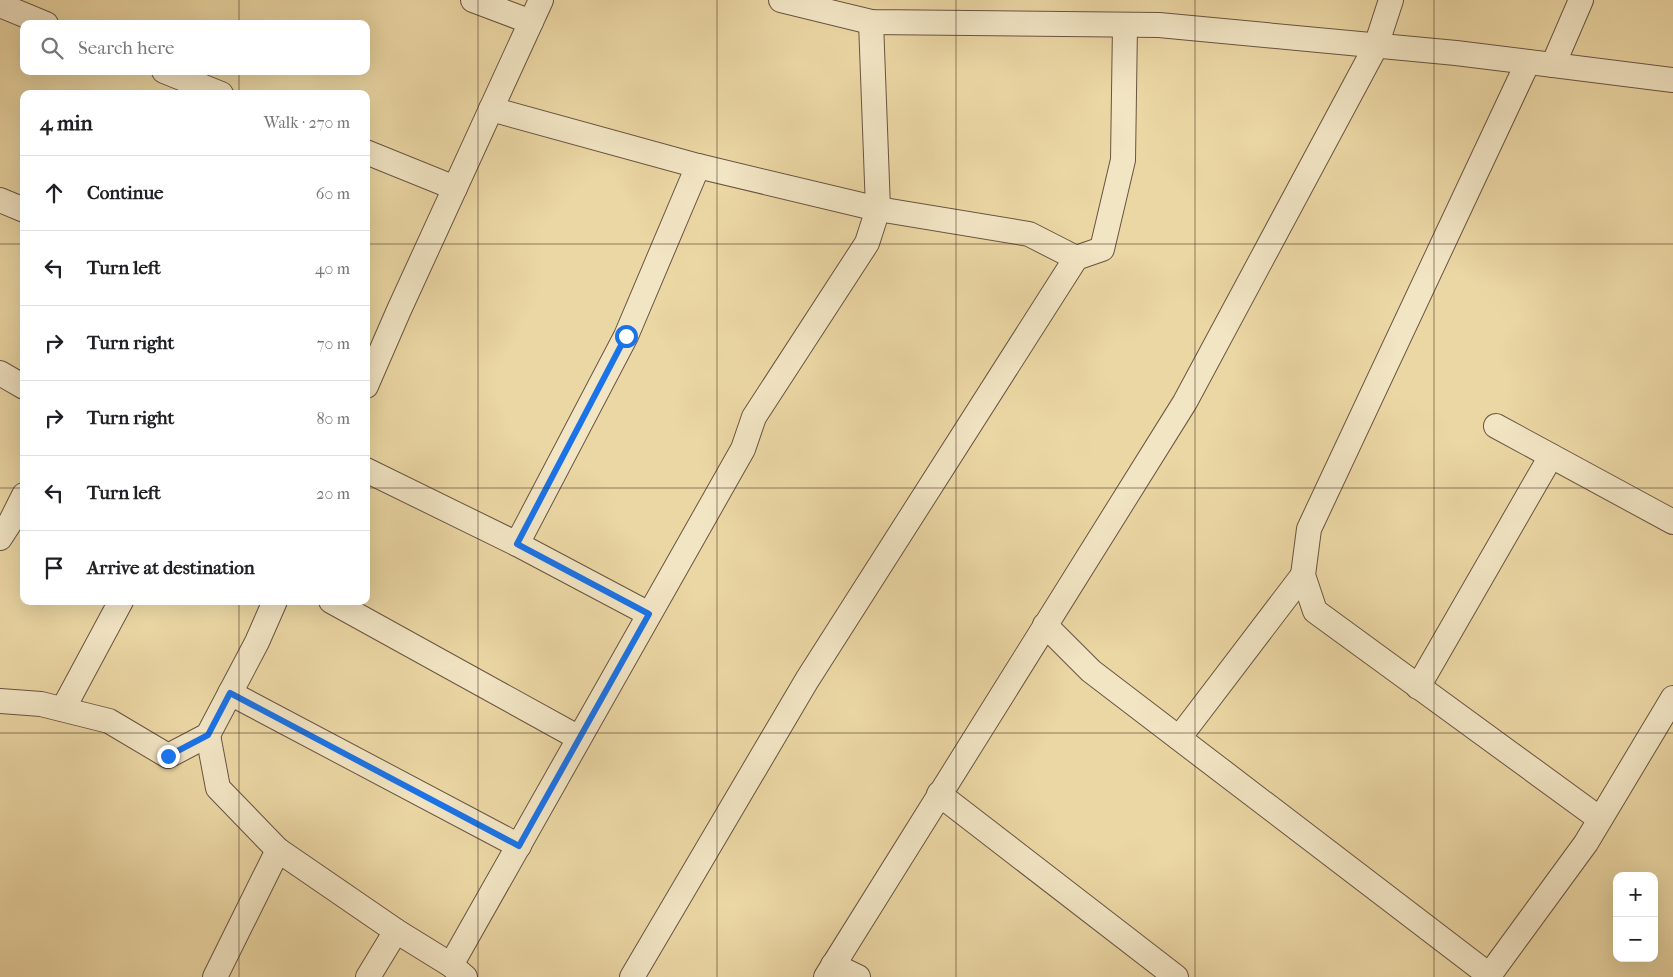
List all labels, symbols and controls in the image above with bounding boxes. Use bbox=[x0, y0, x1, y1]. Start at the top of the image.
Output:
search box bbox=[20, 20, 370, 75]
icon: search bbox=[38, 34, 66, 62]
text: Search here bbox=[78, 37, 174, 59]
text: 4 min bbox=[40, 111, 93, 135]
text: Walk · 270 m bbox=[264, 113, 350, 132]
icon: ahead bbox=[40, 179, 68, 207]
text: Continue bbox=[87, 182, 163, 204]
text: 60 m bbox=[316, 184, 350, 203]
icon: left bbox=[40, 254, 68, 282]
text: Turn left bbox=[87, 257, 161, 279]
text: 40 m bbox=[315, 259, 350, 278]
route start bbox=[615, 325, 638, 348]
icon: right bbox=[40, 329, 68, 357]
text: Turn right bbox=[87, 332, 174, 354]
text: 70 m bbox=[317, 334, 350, 353]
icon: right bbox=[40, 404, 68, 432]
text: Turn right bbox=[87, 407, 174, 429]
text: 80 m bbox=[316, 409, 350, 428]
icon: left bbox=[40, 479, 68, 507]
text: Turn left bbox=[87, 482, 161, 504]
text: 20 m bbox=[316, 484, 350, 503]
icon: arrive bbox=[40, 554, 68, 582]
text: Arrive at destination bbox=[87, 557, 255, 579]
route end bbox=[157, 745, 180, 768]
map controls bbox=[1613, 872, 1658, 962]
button: + bbox=[1613, 872, 1658, 917]
button: − bbox=[1613, 917, 1658, 962]

